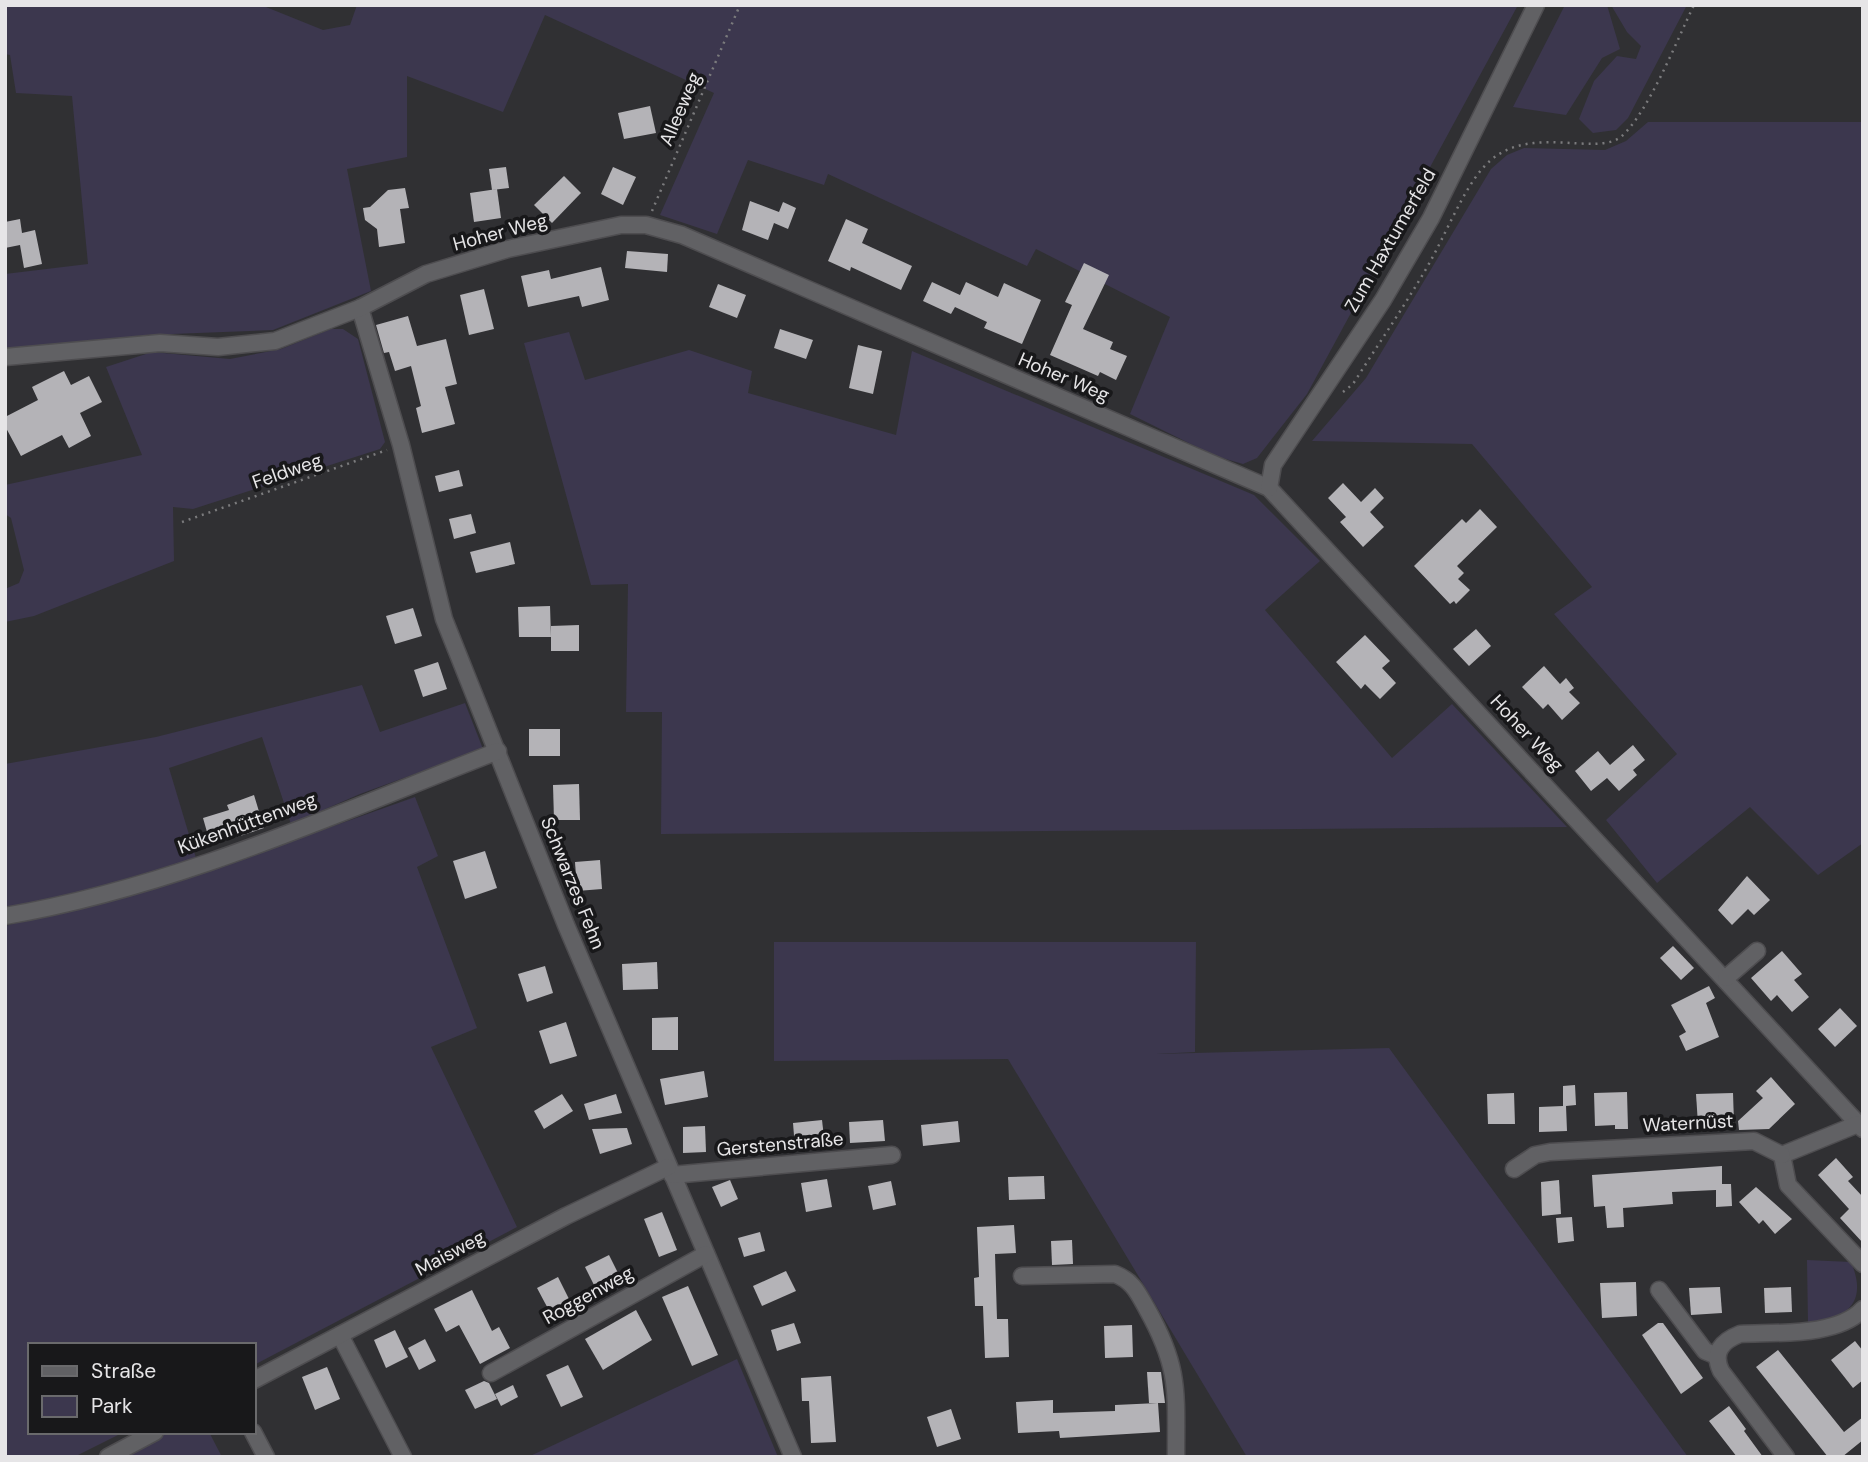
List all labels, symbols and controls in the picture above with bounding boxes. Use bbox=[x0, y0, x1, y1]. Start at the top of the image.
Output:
street label: Alleeweg bbox=[653, 68, 707, 150]
street label: Zum Haxtumerfeld bbox=[1339, 164, 1441, 316]
street label: Hoher Weg bbox=[450, 207, 550, 257]
street label: Hoher Weg bbox=[1015, 347, 1114, 408]
street label: Feldweg bbox=[249, 447, 326, 495]
street label: Hoher Weg bbox=[1485, 689, 1569, 777]
street label: Kükenhüttenweg bbox=[174, 786, 320, 860]
street label: Schwarzes Fehn bbox=[535, 813, 611, 953]
street label: Waternüst bbox=[1642, 1108, 1734, 1138]
street label: Gerstenstraße bbox=[716, 1126, 844, 1162]
street label: Maisweg bbox=[411, 1224, 490, 1282]
street label: Roggenweg bbox=[538, 1260, 638, 1330]
legend bbox=[28, 1343, 256, 1434]
text: Straße bbox=[91, 1357, 156, 1385]
text: Park bbox=[91, 1392, 133, 1420]

